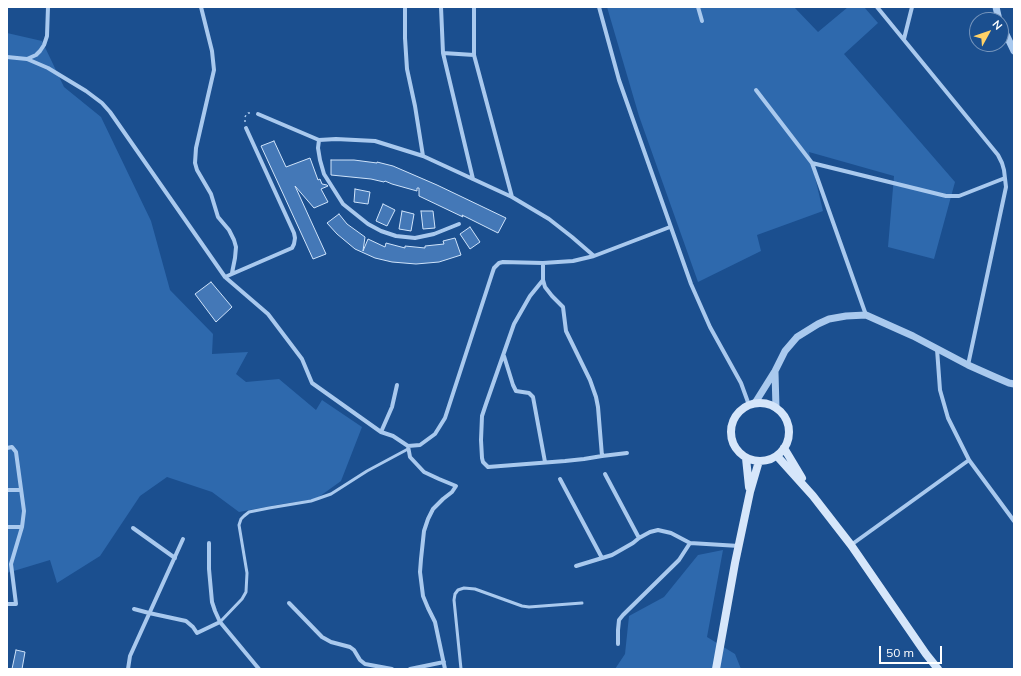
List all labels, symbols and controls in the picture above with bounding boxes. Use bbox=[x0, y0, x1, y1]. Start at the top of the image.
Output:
north arrow bbox=[969, 12, 1009, 52]
text: N bbox=[989, 17, 1005, 33]
scale bar bbox=[881, 638, 944, 664]
text: 50 m bbox=[886, 645, 914, 660]

